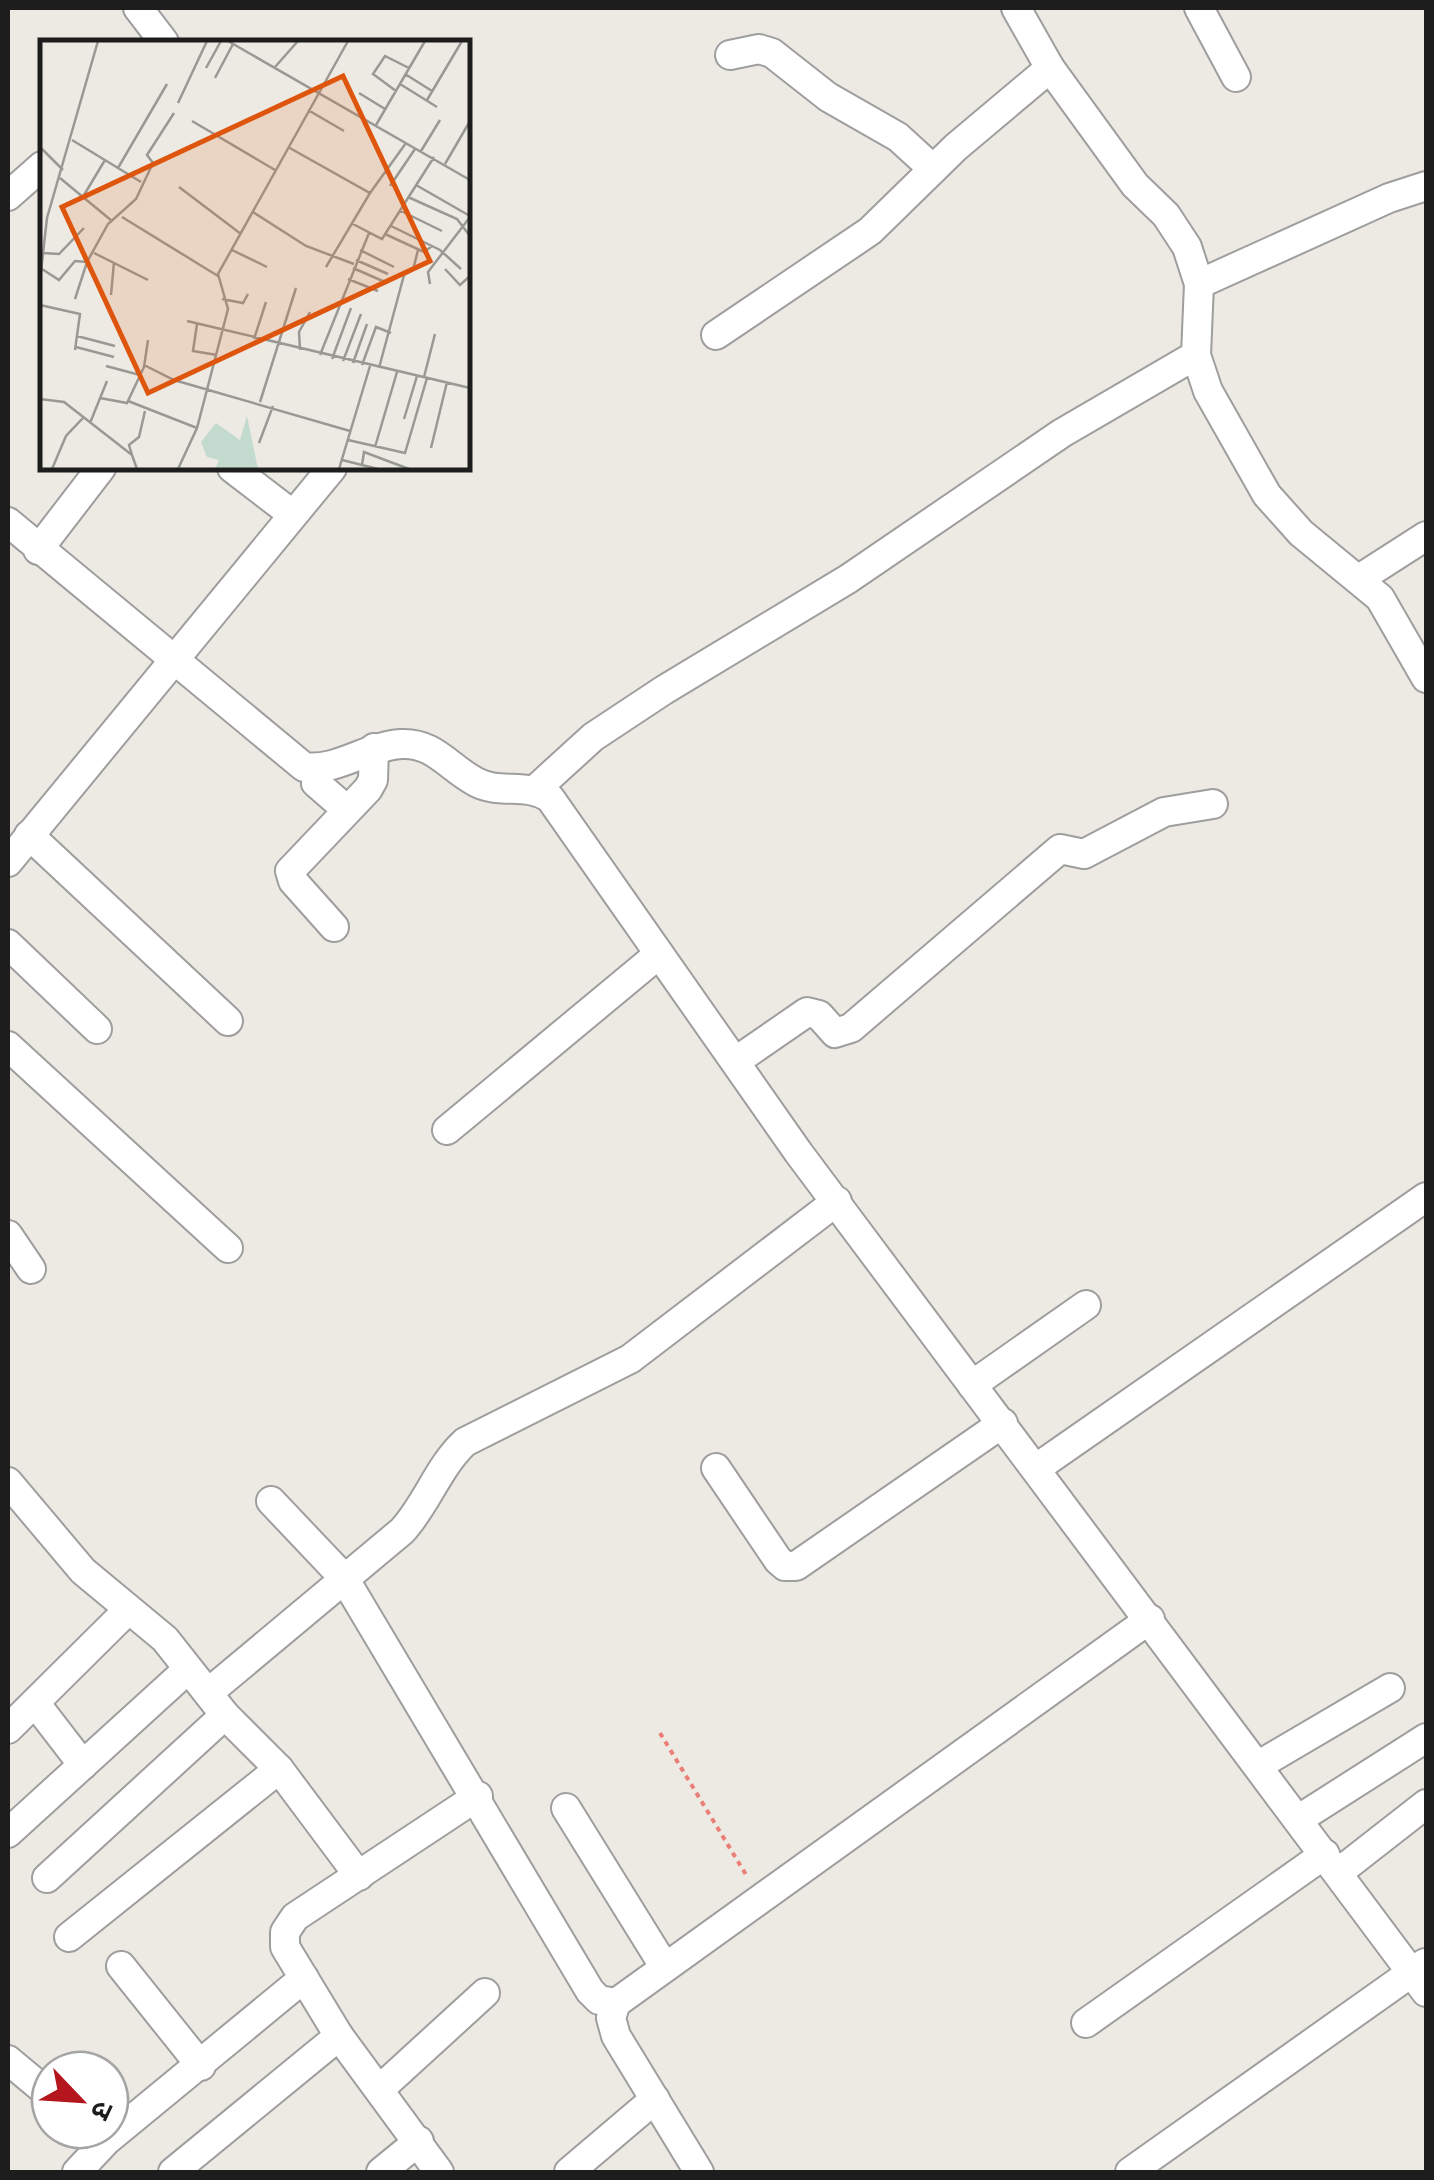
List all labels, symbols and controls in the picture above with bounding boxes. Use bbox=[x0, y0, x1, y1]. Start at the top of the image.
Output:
inset map bbox=[40, 40, 470, 470]
north arrow bbox=[30, 2050, 130, 2150]
text: उ bbox=[84, 2096, 122, 2126]

